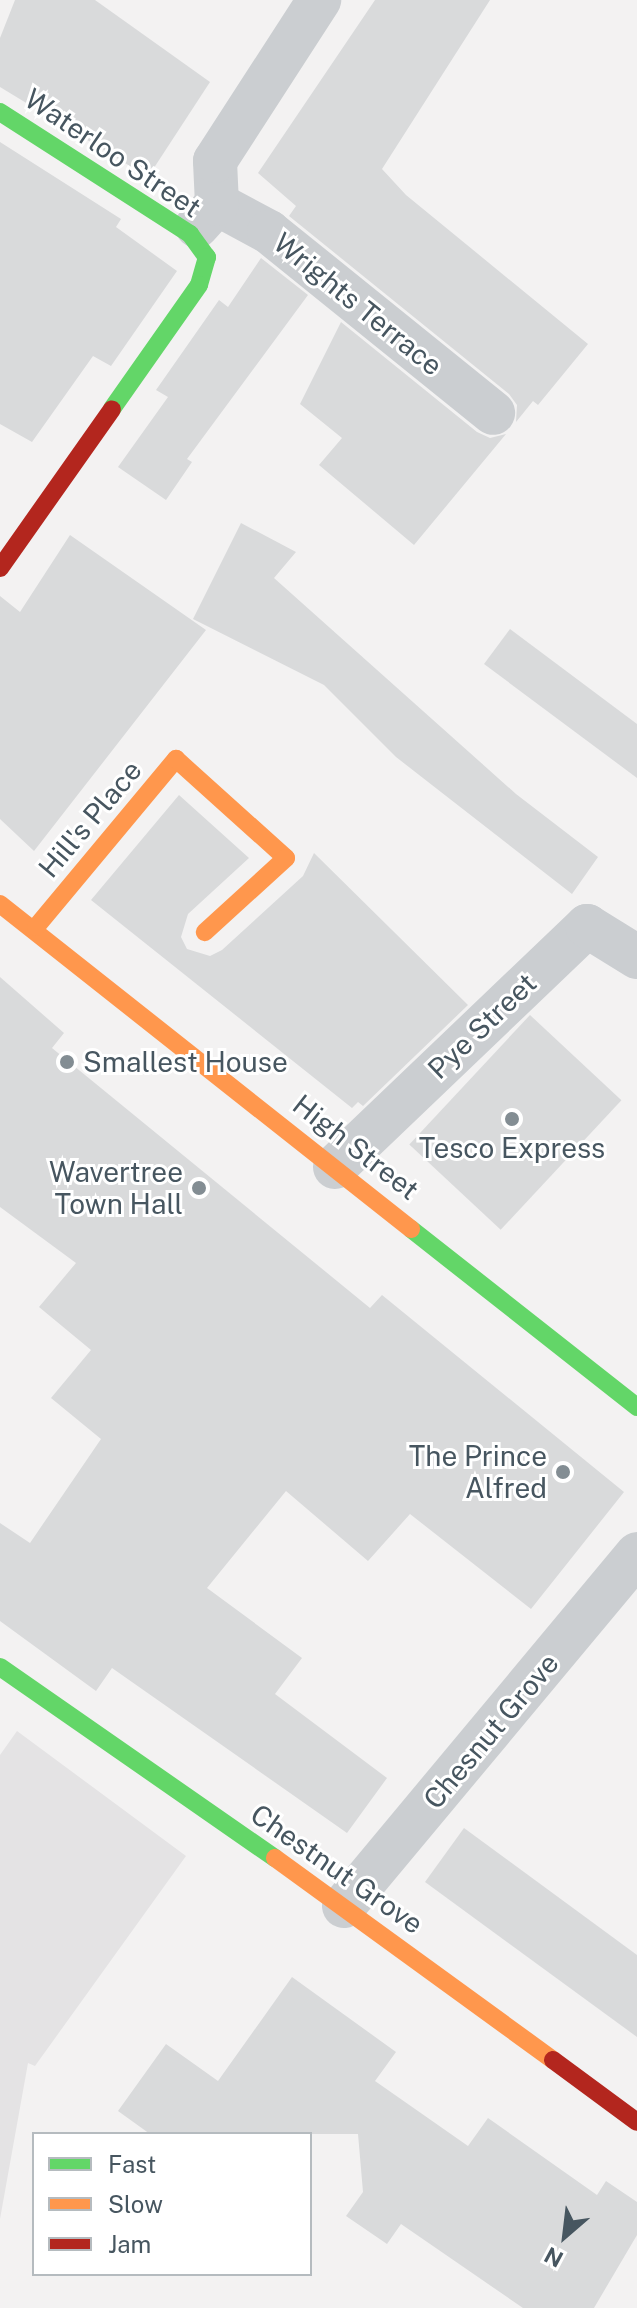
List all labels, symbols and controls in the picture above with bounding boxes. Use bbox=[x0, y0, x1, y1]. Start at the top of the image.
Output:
street label: Waterloo Street bbox=[18, 82, 208, 224]
street label: Wrights Terrace bbox=[267, 226, 449, 382]
street label: Hill's Place bbox=[31, 754, 149, 884]
street label: Pye Street bbox=[421, 966, 543, 1086]
place label: Smallest House bbox=[83, 1045, 288, 1079]
marker: Smallest House bbox=[58, 1053, 76, 1071]
street label: High Street bbox=[286, 1087, 426, 1207]
marker: Tesco Express bbox=[503, 1110, 521, 1128]
place label: Tesco Express bbox=[419, 1131, 605, 1165]
place label: Wavertree Town Hall bbox=[49, 1155, 183, 1221]
marker: Wavertree Town Hall bbox=[190, 1179, 208, 1197]
place label: The Prince Alfred bbox=[409, 1439, 547, 1505]
marker: The Prince Alfred bbox=[554, 1463, 572, 1481]
street label: Chesnut Grove bbox=[416, 1647, 566, 1815]
street label: Chestnut Grove bbox=[244, 1797, 430, 1941]
legend bbox=[32, 2132, 312, 2276]
text: Fast bbox=[108, 2150, 156, 2178]
text: Slow bbox=[108, 2190, 163, 2218]
north arrow bbox=[525, 2196, 605, 2276]
text: Jam bbox=[108, 2230, 151, 2258]
text: N bbox=[540, 2242, 567, 2273]

